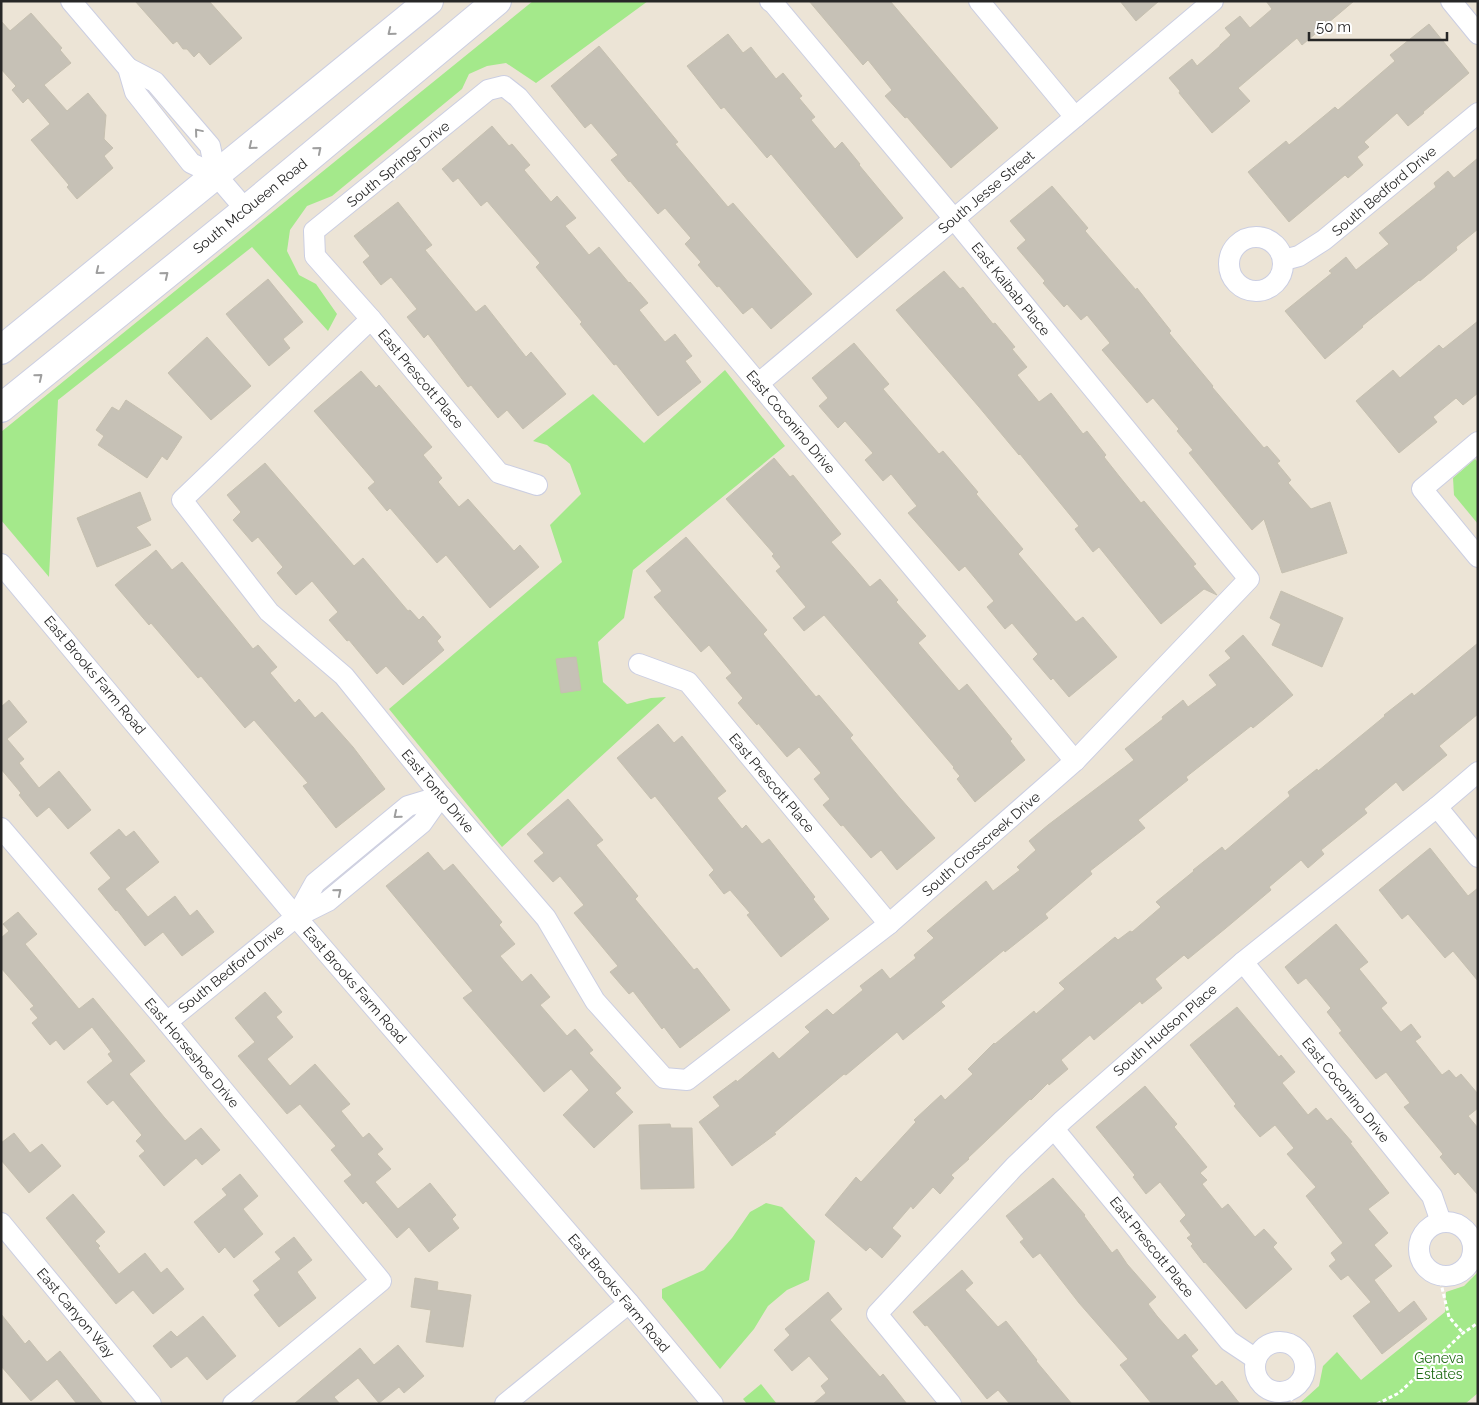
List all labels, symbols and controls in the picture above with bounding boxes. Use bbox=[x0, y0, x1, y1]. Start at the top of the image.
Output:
scale bar bbox=[1309, 10, 1446, 42]
text: 50 m bbox=[1316, 18, 1351, 36]
one-way arrow bbox=[388, 27, 397, 35]
street label: South Springs Drive bbox=[344, 118, 452, 210]
one-way arrow bbox=[194, 128, 203, 137]
one-way arrow bbox=[249, 141, 258, 149]
street label: South Bedford Drive bbox=[1329, 143, 1439, 239]
one-way arrow bbox=[312, 147, 321, 155]
street label: South Jesse Street bbox=[935, 147, 1037, 237]
street label: South McQueen Road bbox=[190, 155, 310, 257]
street label: East Kaibab Place bbox=[969, 239, 1053, 339]
one-way arrow bbox=[95, 265, 104, 274]
one-way arrow bbox=[160, 272, 169, 281]
street label: East Prescott Place bbox=[375, 326, 467, 432]
street label: East Coconino Drive bbox=[743, 367, 839, 477]
one-way arrow bbox=[33, 375, 42, 383]
street label: East Brooks Farm Road bbox=[41, 613, 149, 737]
street label: East Prescott Place bbox=[726, 730, 818, 836]
street label: East Tonto Drive bbox=[398, 746, 478, 836]
street label: South Crosscreek Drive bbox=[919, 788, 1043, 900]
one-way arrow bbox=[394, 810, 403, 818]
one-way arrow bbox=[332, 890, 341, 898]
street label: South Bedford Drive bbox=[175, 922, 287, 1016]
street label: East Brooks Farm Road bbox=[300, 923, 410, 1047]
street label: South Hudson Place bbox=[1110, 981, 1220, 1079]
street label: East Horseshoe Drive bbox=[142, 995, 242, 1111]
street label: East Coconino Drive bbox=[1299, 1035, 1393, 1145]
street label: East Prescott Place bbox=[1107, 1194, 1197, 1300]
street label: East Brooks Farm Road bbox=[565, 1231, 673, 1355]
street label: East Canyon Way bbox=[34, 1265, 118, 1361]
park label: Geneva Estates bbox=[1414, 1350, 1464, 1382]

